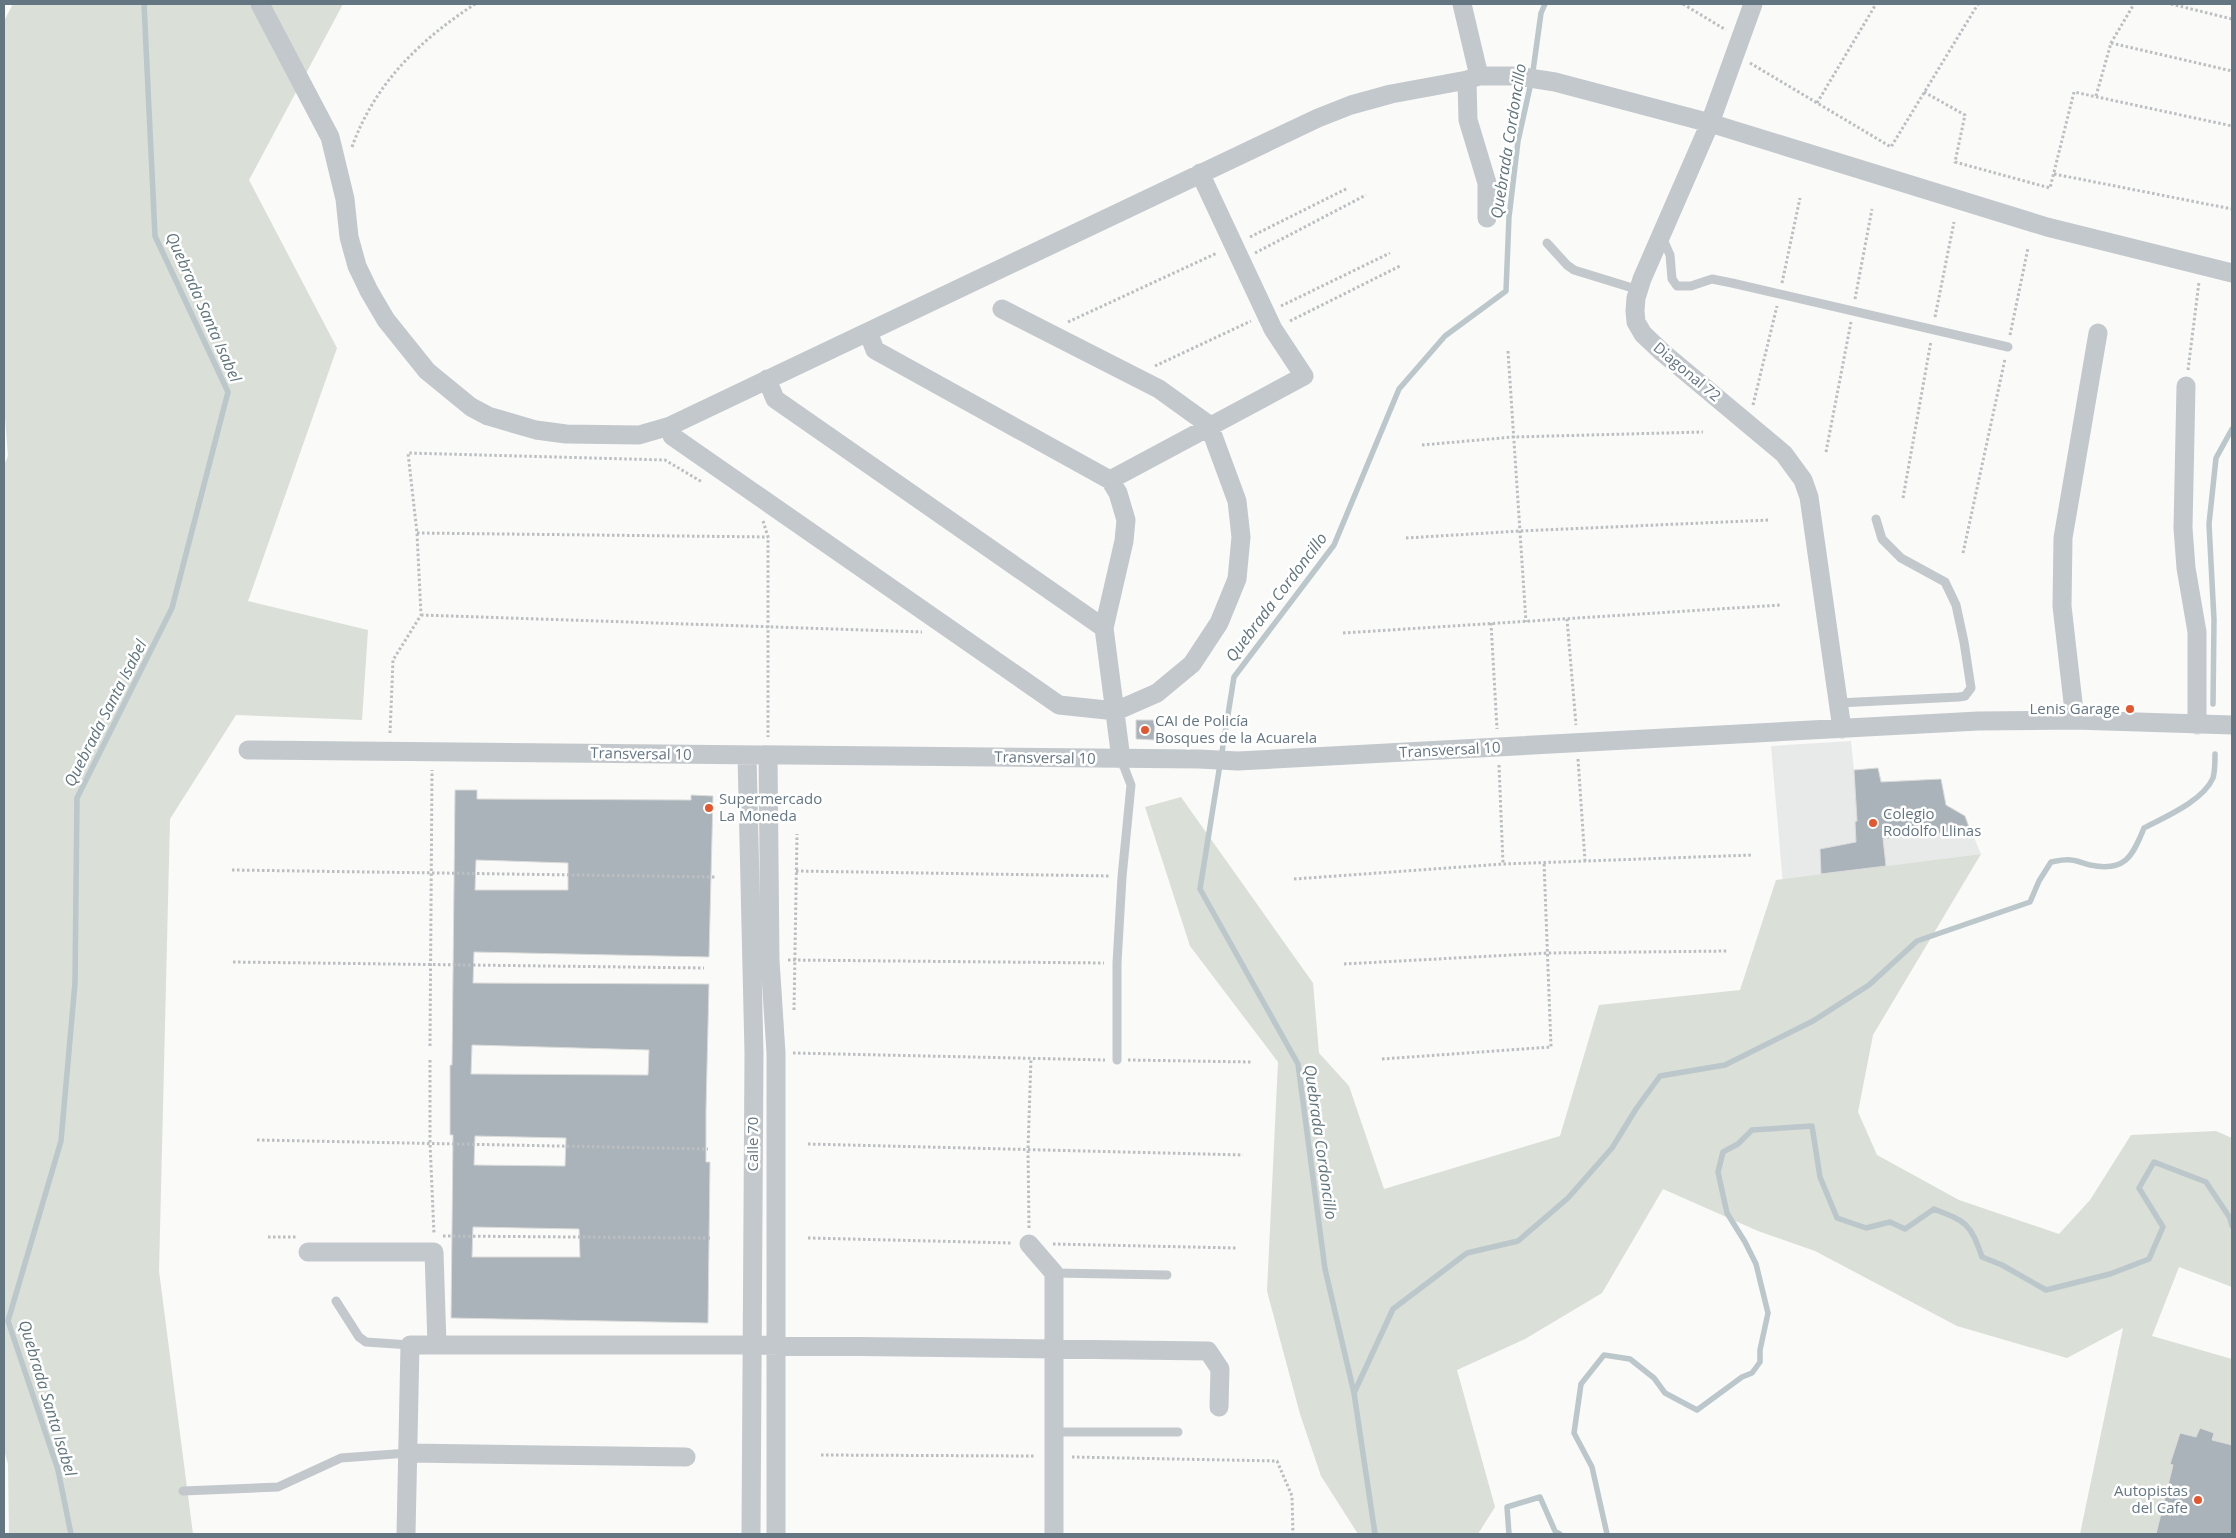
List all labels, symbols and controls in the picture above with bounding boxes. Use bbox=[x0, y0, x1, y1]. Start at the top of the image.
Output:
water label: Quebrada Cordoncillo bbox=[1485, 62, 1531, 220]
water label: Quebrada Santa Isabel bbox=[161, 228, 247, 386]
street label: Diagonal 72 bbox=[1650, 337, 1726, 405]
water label: Quebrada Cordoncillo bbox=[1220, 528, 1332, 666]
water label: Quebrada Santa Isabel bbox=[58, 635, 152, 790]
place label: Lenis Garage bbox=[2029, 698, 2120, 718]
marker: Lenis Garage bbox=[2124, 703, 2136, 715]
place label: CAI de Policía Bosques de la Acuarela bbox=[1155, 710, 1317, 747]
marker: CAI de Policía Bosques de la Acuarela bbox=[1139, 724, 1151, 736]
street label: Transversal 10 bbox=[1399, 736, 1501, 762]
street label: Transversal 10 bbox=[590, 742, 692, 764]
street label: Transversal 10 bbox=[994, 746, 1096, 768]
place label: Supermercado La Moneda bbox=[719, 788, 822, 825]
marker: Supermercado La Moneda bbox=[703, 802, 715, 814]
place label: Colegio Rodolfo Llinas bbox=[1883, 803, 1981, 840]
marker: Colegio Rodolfo Llinas bbox=[1867, 817, 1879, 829]
water label: Quebrada Cordoncillo bbox=[1299, 1063, 1343, 1221]
street label: Calle 70 bbox=[742, 1117, 762, 1171]
water label: Quebrada Santa Isabel bbox=[14, 1317, 82, 1480]
place label: Autopistas del Cafe bbox=[2114, 1480, 2188, 1517]
marker: Autopistas del Cafe bbox=[2192, 1494, 2204, 1506]

